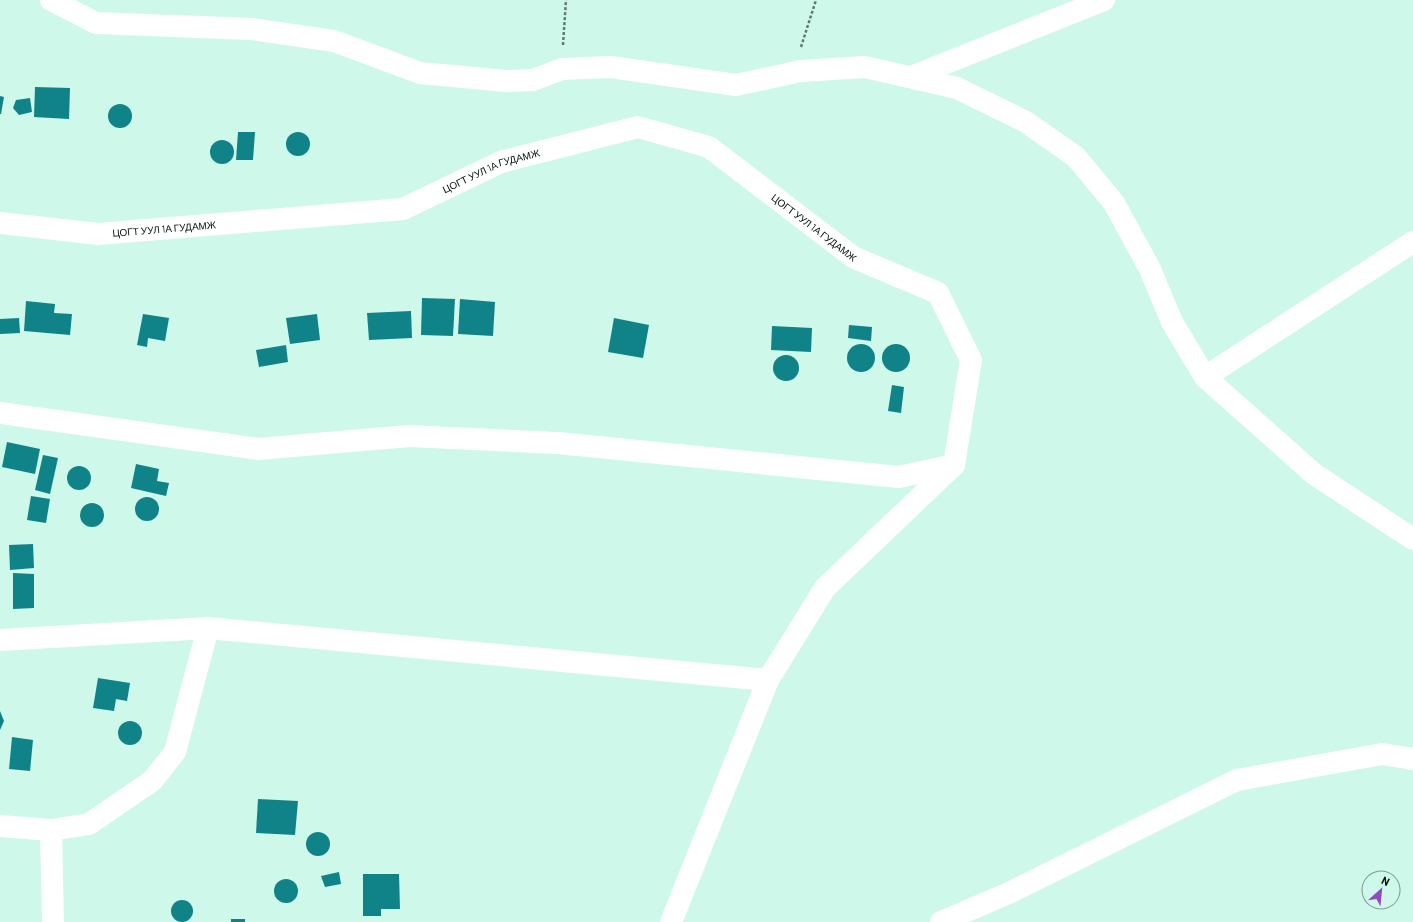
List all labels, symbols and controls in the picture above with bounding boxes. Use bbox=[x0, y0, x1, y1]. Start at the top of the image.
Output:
street label: ЦОГТ УУЛ 1А ГУДАМЖ bbox=[440, 146, 542, 195]
street label: ЦОГТ УУЛ 1А ГУДАМЖ bbox=[769, 191, 860, 264]
street label: ЦОГТ УУЛ 1А ГУДАМЖ bbox=[112, 218, 217, 239]
north arrow bbox=[1361, 870, 1401, 910]
text: N bbox=[1380, 873, 1392, 888]

